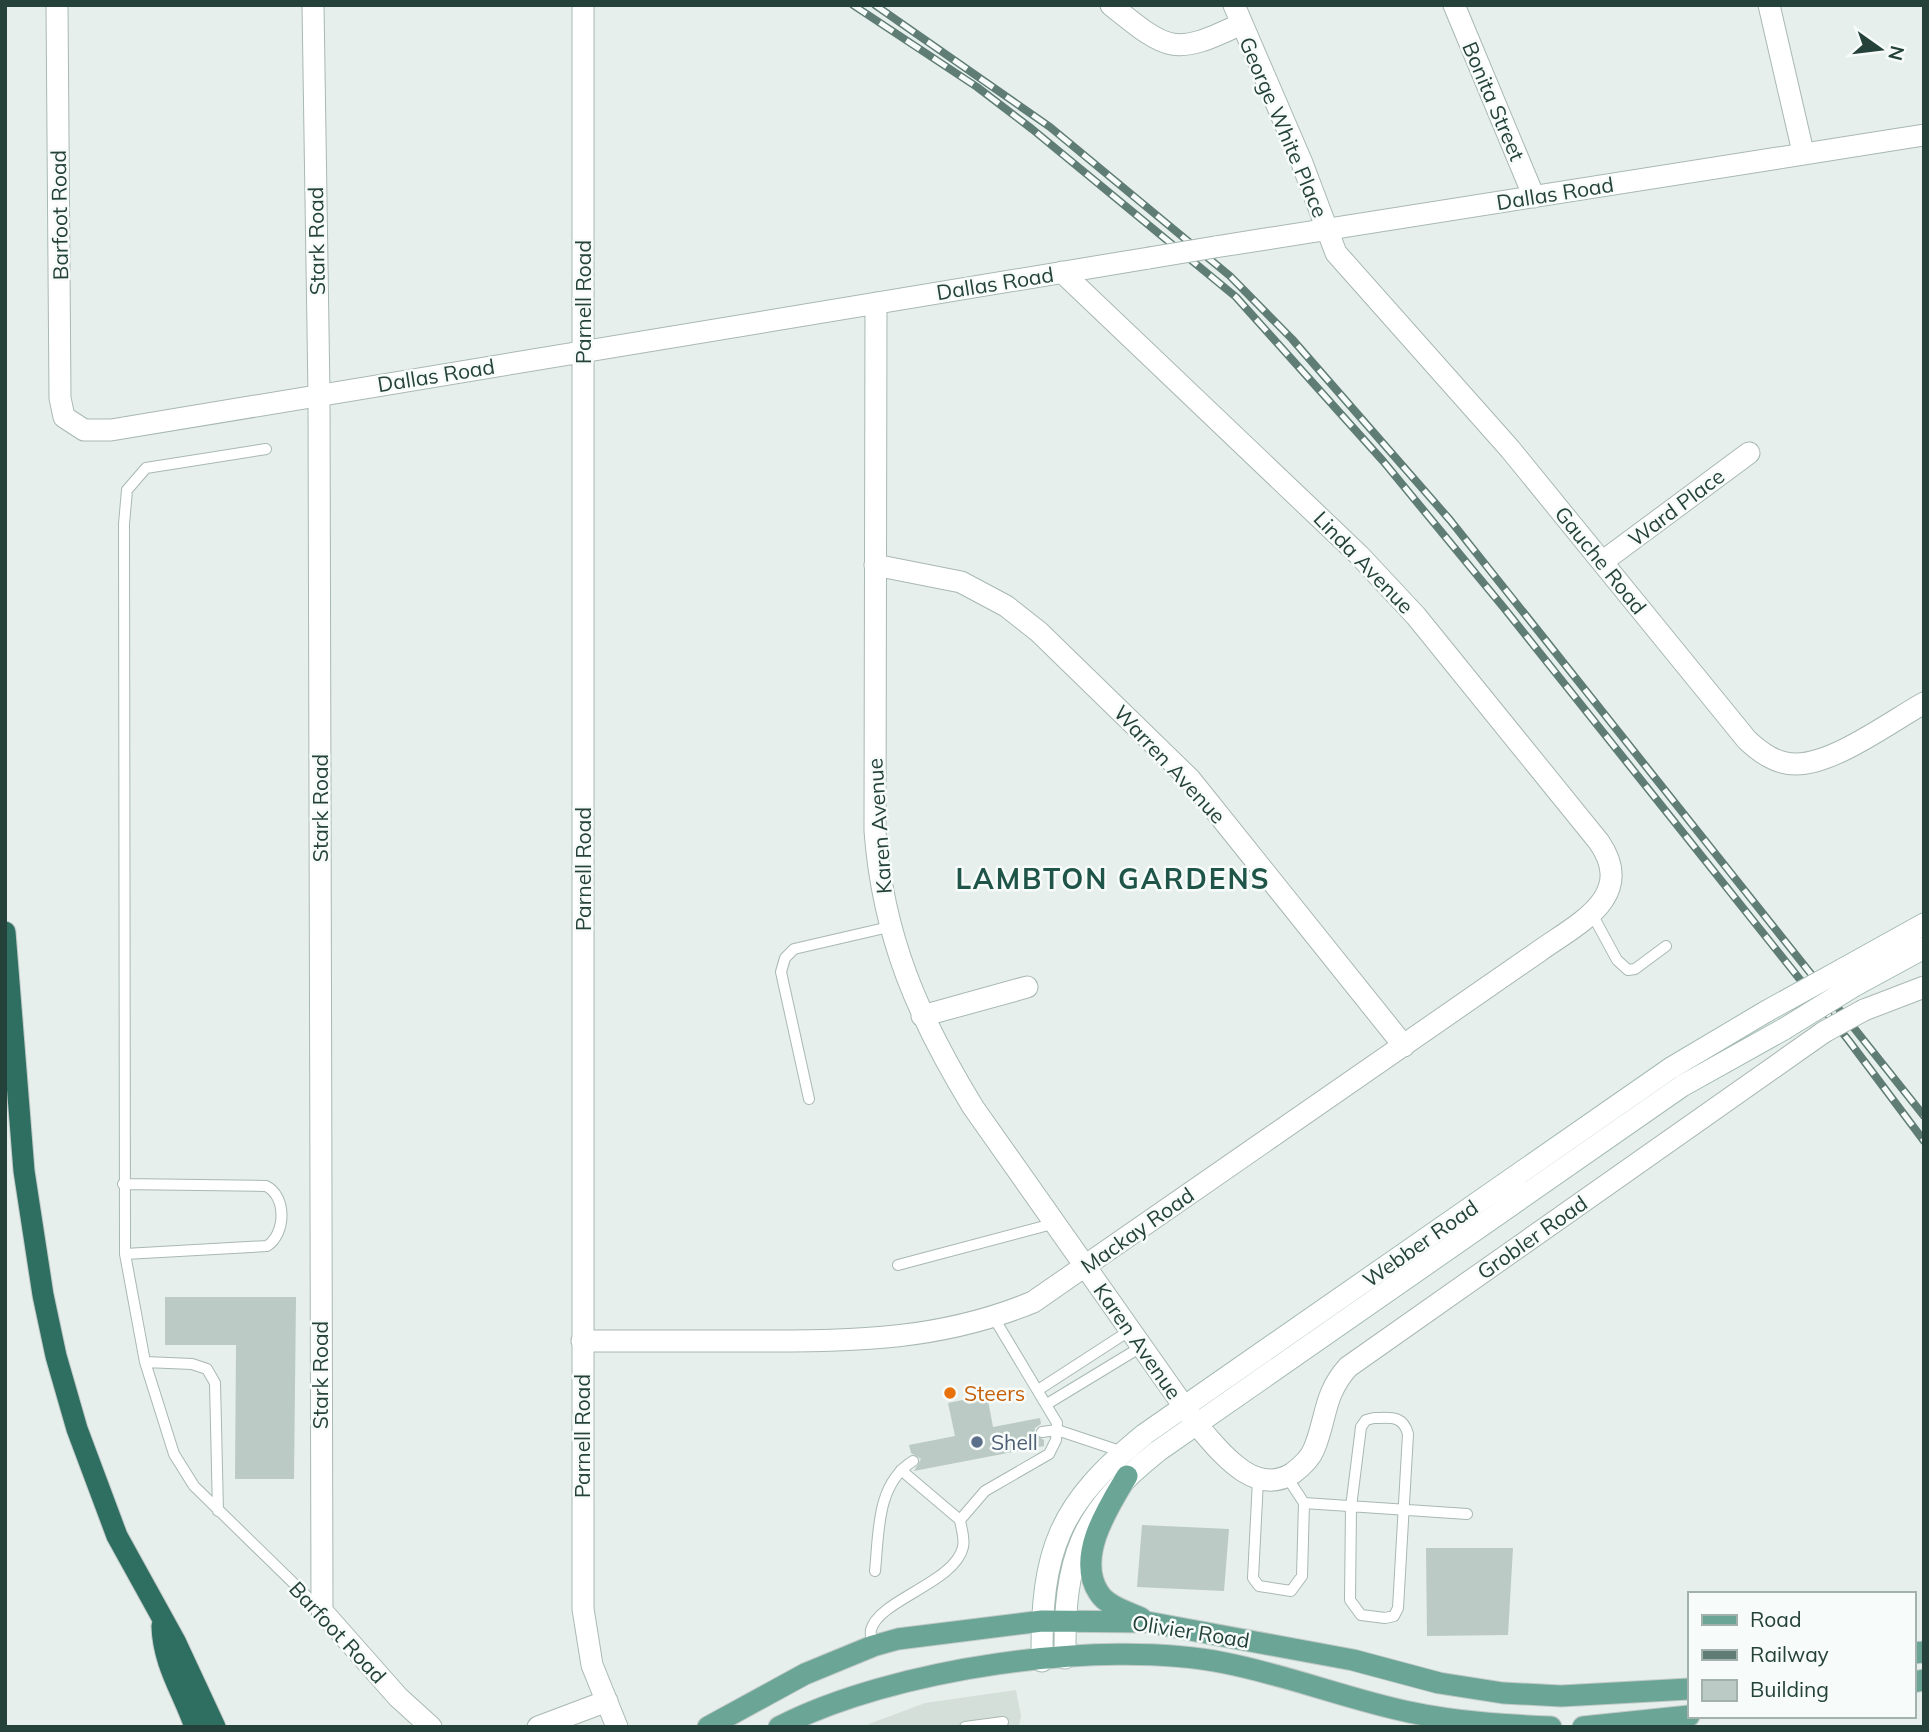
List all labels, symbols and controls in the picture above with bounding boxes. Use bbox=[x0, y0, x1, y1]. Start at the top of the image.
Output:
north arrow bbox=[1845, 14, 1915, 84]
street label: George White Place bbox=[1234, 33, 1334, 221]
street label: Bonita Street bbox=[1457, 37, 1531, 165]
text: N bbox=[1883, 43, 1910, 63]
street label: Barfoot Road bbox=[45, 150, 73, 280]
street label: Dallas Road bbox=[1495, 171, 1615, 215]
street label: Stark Road bbox=[302, 187, 330, 295]
street label: Parnell Road bbox=[570, 240, 596, 364]
street label: Dallas Road bbox=[935, 261, 1055, 305]
street label: Dallas Road bbox=[376, 353, 496, 397]
street label: Ward Place bbox=[1623, 463, 1729, 551]
street label: Gauche Road bbox=[1550, 501, 1652, 619]
street label: Linda Avenue bbox=[1309, 505, 1419, 619]
street label: Warren Avenue bbox=[1109, 699, 1231, 829]
street label: Stark Road bbox=[307, 754, 333, 862]
street label: Karen Avenue bbox=[861, 757, 897, 895]
street label: Parnell Road bbox=[570, 807, 596, 931]
district label: LAMBTON GARDENS bbox=[955, 861, 1271, 896]
street label: Mackay Road bbox=[1075, 1181, 1199, 1279]
street label: Grobler Road bbox=[1472, 1190, 1592, 1284]
street label: Webber Road bbox=[1357, 1194, 1483, 1292]
street label: Karen Avenue bbox=[1088, 1278, 1188, 1404]
street label: Stark Road bbox=[307, 1321, 333, 1429]
street label: Parnell Road bbox=[569, 1374, 595, 1498]
place label: Steers bbox=[964, 1380, 1025, 1406]
marker: Steers bbox=[942, 1385, 958, 1401]
place label: Shell bbox=[991, 1429, 1038, 1455]
marker: Shell bbox=[969, 1434, 985, 1450]
street label: Barfoot Road bbox=[284, 1576, 392, 1688]
legend bbox=[1688, 1592, 1915, 1718]
text: Road bbox=[1750, 1606, 1801, 1632]
street label: Olivier Road bbox=[1131, 1609, 1251, 1653]
text: Railway bbox=[1750, 1641, 1829, 1667]
text: Building bbox=[1750, 1676, 1829, 1702]

